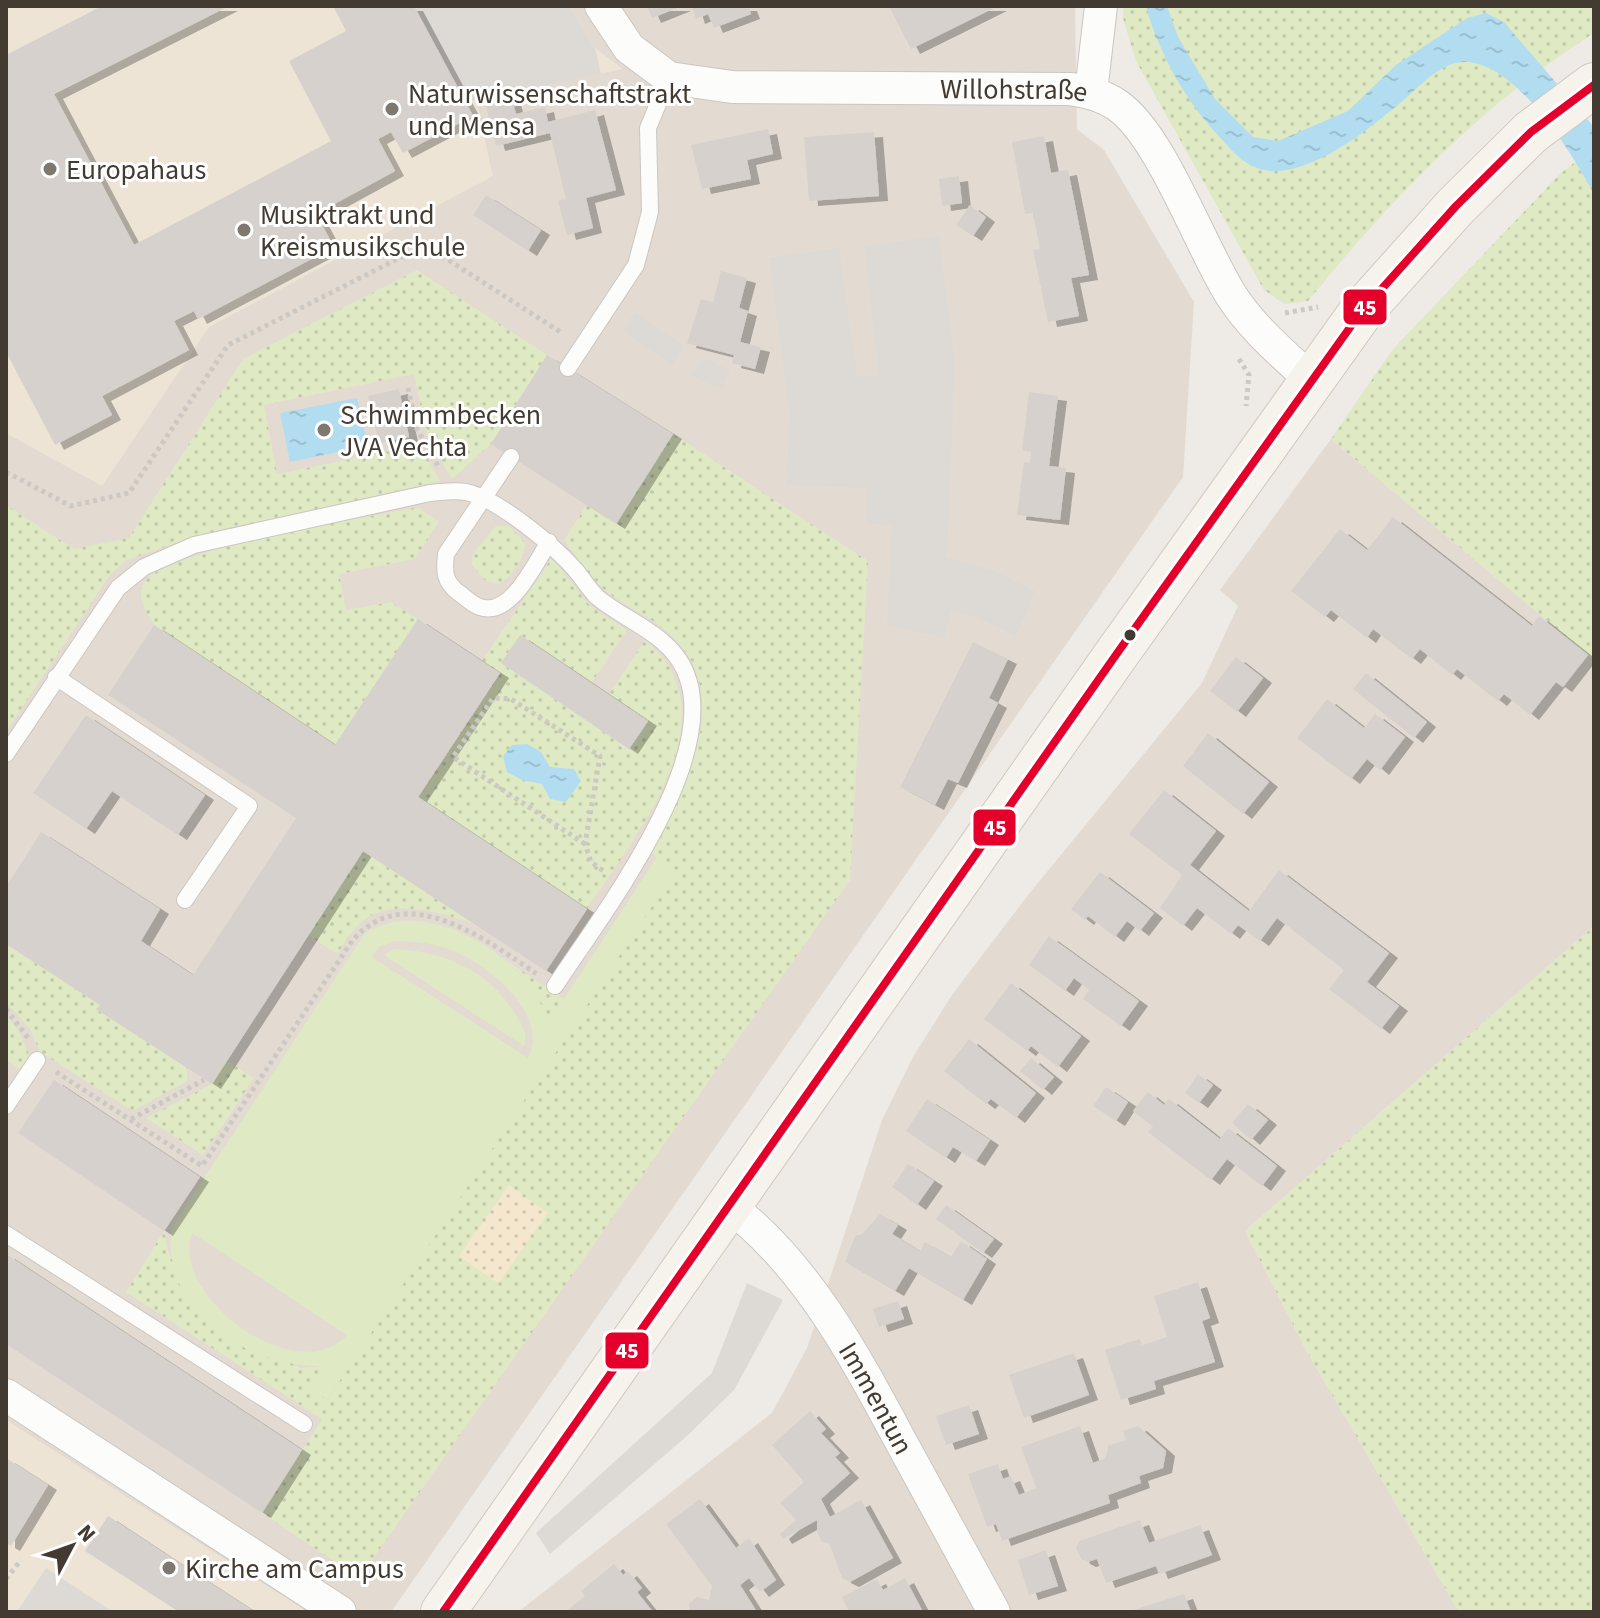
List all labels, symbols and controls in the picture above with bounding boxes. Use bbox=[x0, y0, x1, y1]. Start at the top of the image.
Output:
street label: Willohstraße bbox=[940, 69, 1091, 113]
place label: Naturwissenschaftstrakt und Mensa bbox=[408, 74, 692, 146]
marker: Naturwissenschaftstrakt und Mensa bbox=[383, 100, 401, 118]
place label: Europahaus bbox=[66, 150, 206, 190]
marker: Europahaus bbox=[41, 160, 59, 178]
place label: Musiktrakt und Kreismusikschule bbox=[260, 195, 465, 267]
marker: Musiktrakt und Kreismusikschule bbox=[235, 221, 253, 239]
line badge: 45 bbox=[1342, 288, 1388, 326]
text: 45 bbox=[1353, 292, 1377, 324]
place label: Schwimmbecken JVA Vechta bbox=[340, 395, 541, 467]
marker: Schwimmbecken JVA Vechta bbox=[315, 421, 333, 439]
unlabelled marker bbox=[1122, 627, 1138, 643]
line badge: 45 bbox=[972, 808, 1017, 847]
text: 45 bbox=[983, 812, 1007, 844]
line badge: 45 bbox=[604, 1331, 650, 1370]
street label: Immentun bbox=[828, 1334, 923, 1462]
text: 45 bbox=[615, 1335, 639, 1367]
north arrow bbox=[32, 1506, 112, 1586]
text: N bbox=[69, 1518, 103, 1550]
place label: Kirche am Campus bbox=[185, 1549, 404, 1589]
marker: Kirche am Campus bbox=[160, 1559, 178, 1577]

